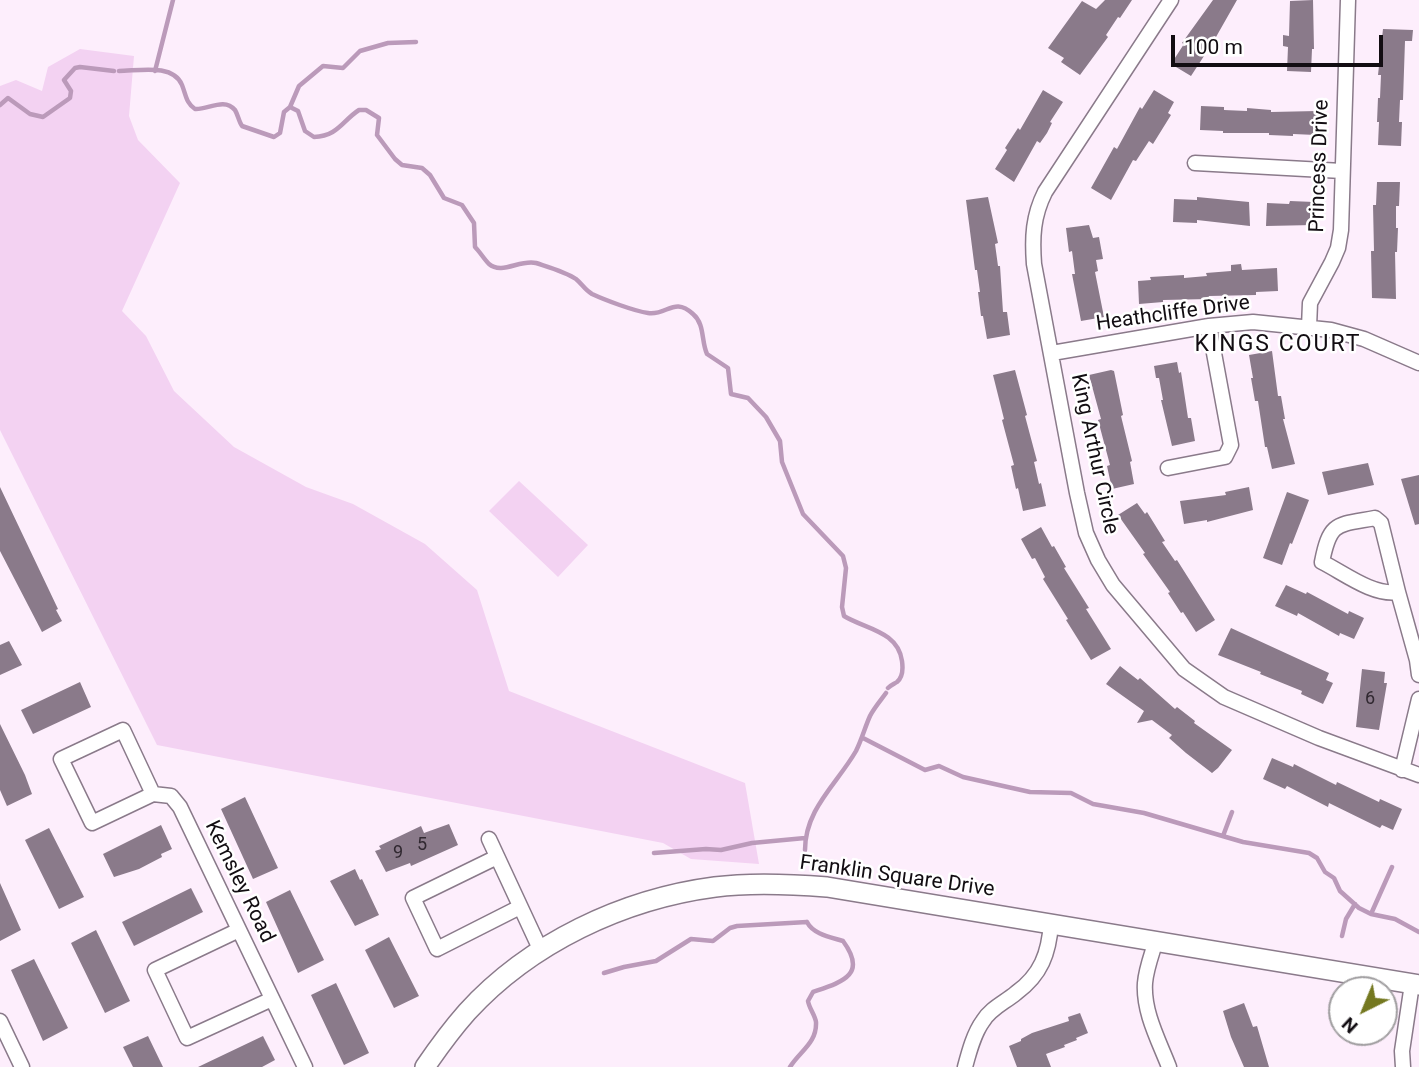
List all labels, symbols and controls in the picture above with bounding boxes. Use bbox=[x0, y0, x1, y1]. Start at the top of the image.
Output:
scale bar bbox=[1174, 21, 1386, 65]
text: 100 m bbox=[1184, 35, 1243, 59]
street label: Princess Drive bbox=[1305, 99, 1335, 233]
street label: Heathcliffe Drive bbox=[1094, 291, 1252, 337]
district label: KINGS COURT bbox=[1196, 331, 1360, 359]
street label: King Arthur Circle bbox=[1065, 371, 1123, 537]
house number: 6 bbox=[1365, 688, 1375, 710]
street label: Kemsley Road bbox=[199, 817, 279, 947]
house number: 5 bbox=[417, 834, 427, 856]
house number: 9 bbox=[393, 842, 403, 864]
street label: Franklin Square Drive bbox=[798, 851, 996, 903]
north arrow bbox=[1328, 976, 1398, 1046]
text: N bbox=[1337, 1012, 1362, 1038]

